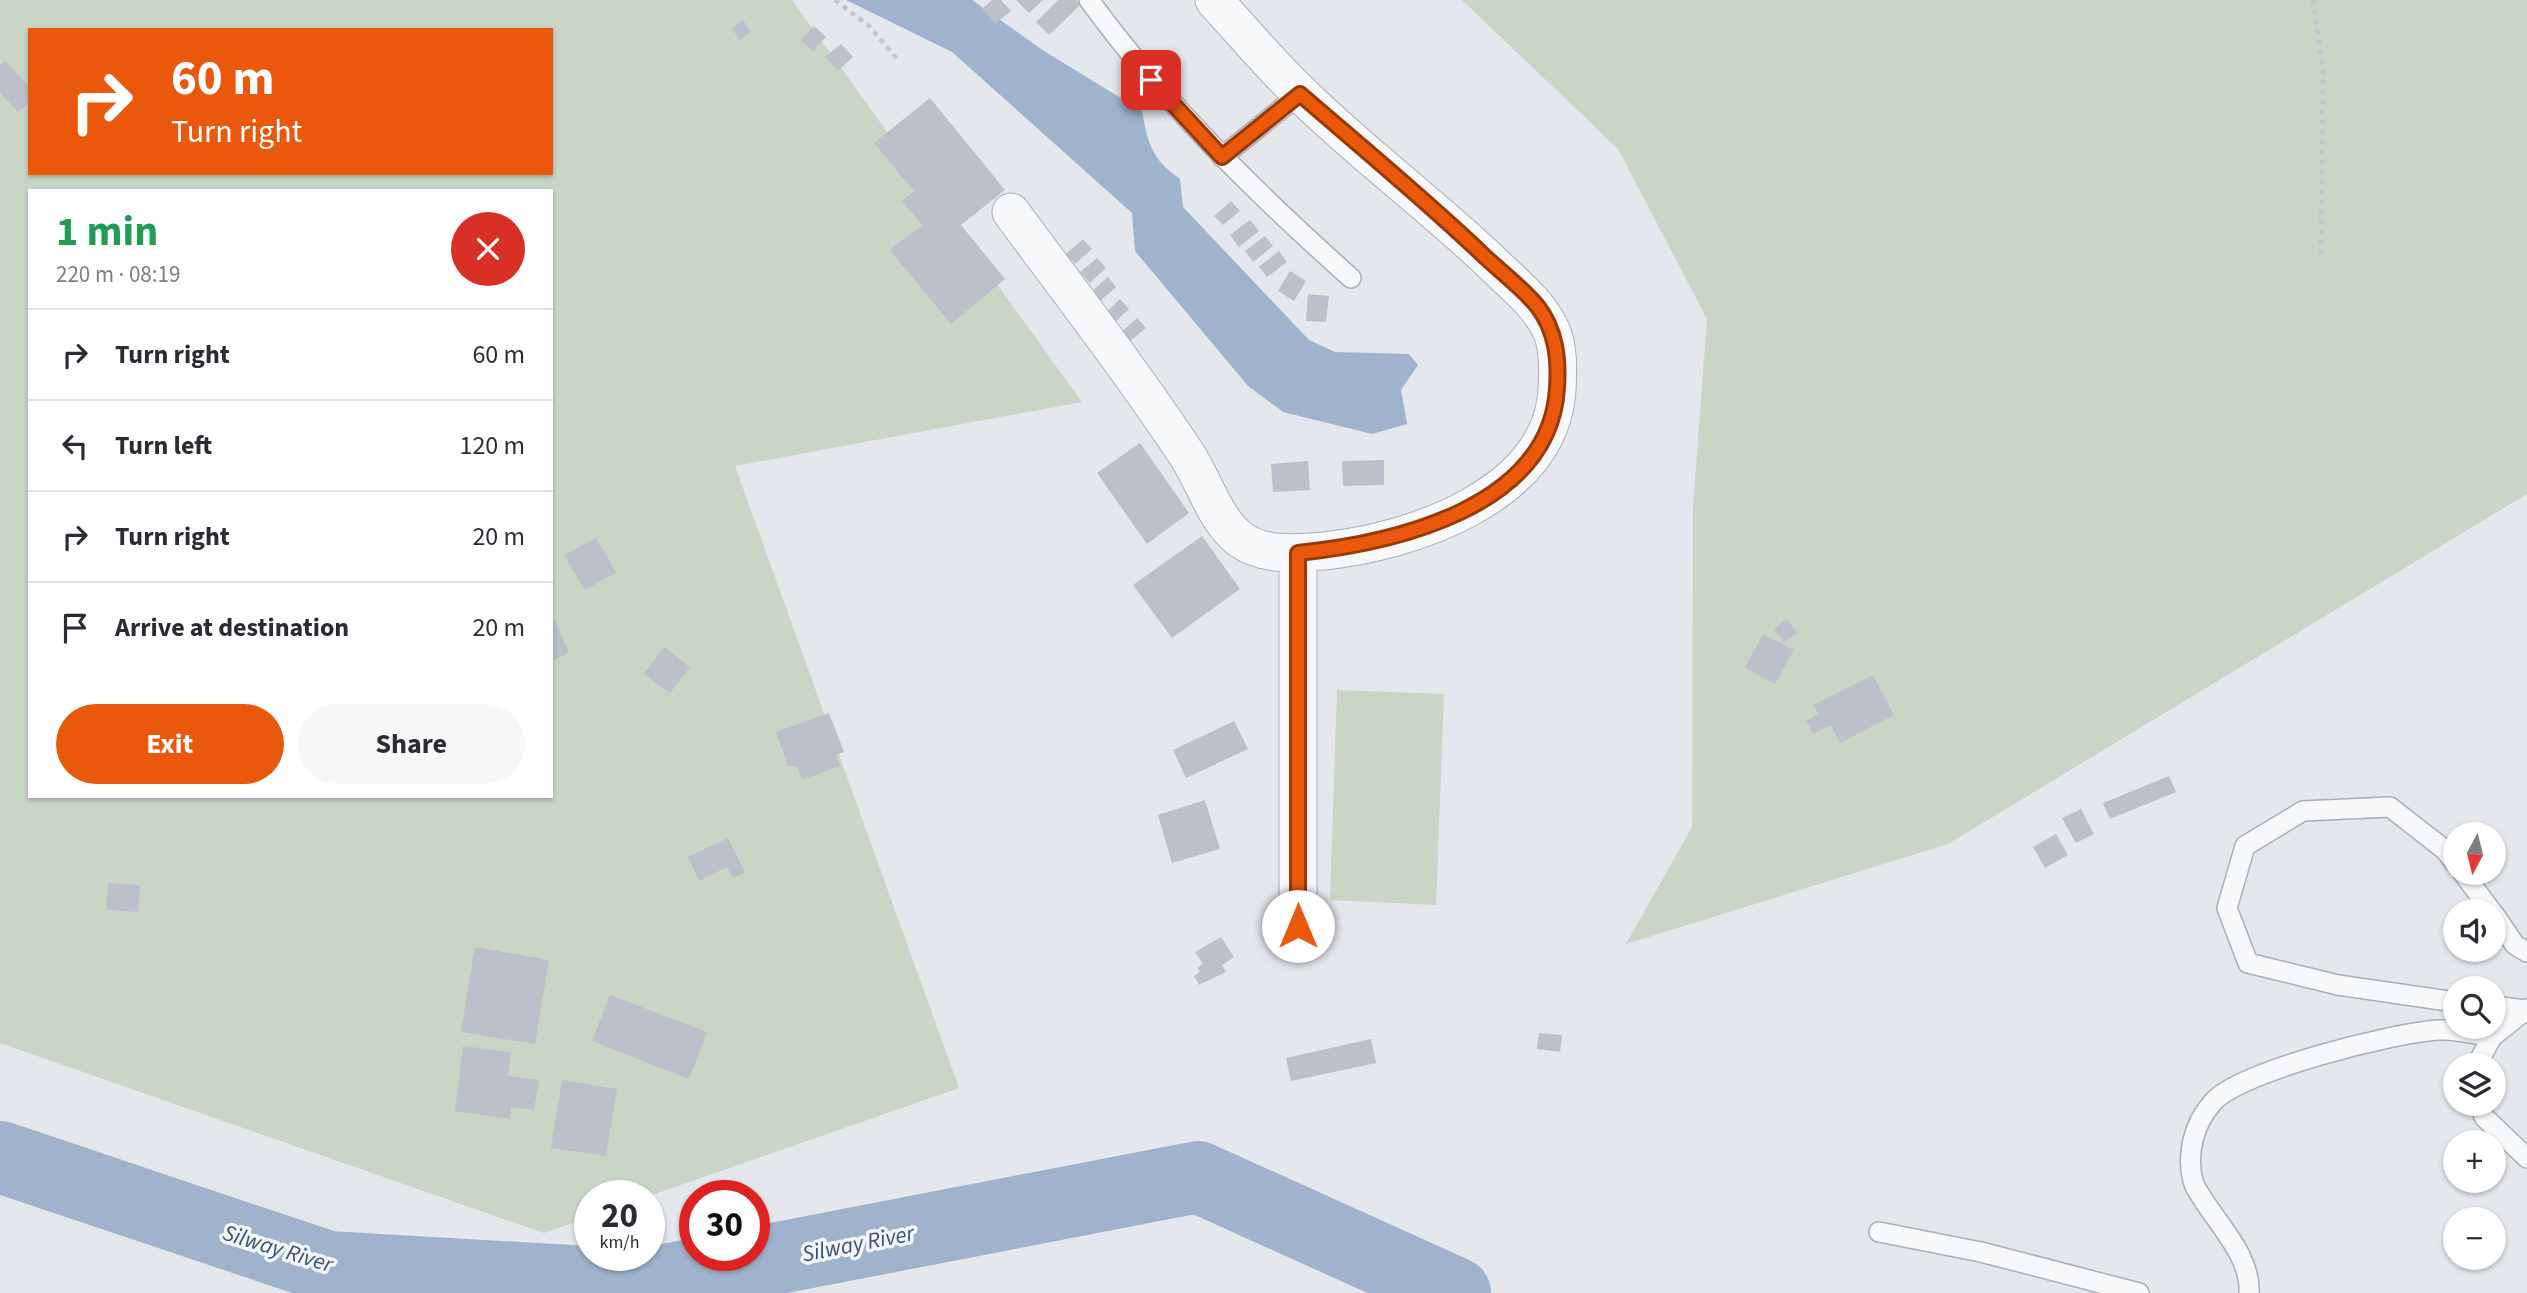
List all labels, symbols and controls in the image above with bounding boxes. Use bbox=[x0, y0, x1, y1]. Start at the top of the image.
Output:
text: 60 m bbox=[171, 44, 275, 114]
pin bbox=[1121, 50, 1181, 110]
icon: right bbox=[56, 56, 147, 147]
icon: arrive bbox=[1132, 61, 1170, 99]
text: Turn right bbox=[171, 109, 302, 155]
text: 1 min bbox=[56, 202, 158, 262]
button: close bbox=[451, 212, 525, 286]
text: 220 m · 08:19 bbox=[56, 258, 180, 291]
icon: right bbox=[56, 336, 94, 374]
text: Turn right bbox=[115, 336, 230, 373]
text: 60 m bbox=[472, 336, 525, 373]
icon: left bbox=[56, 427, 94, 465]
text: Turn left bbox=[115, 427, 212, 464]
text: 120 m bbox=[459, 427, 525, 464]
icon: right bbox=[56, 518, 94, 556]
text: Turn right bbox=[115, 518, 230, 555]
text: 20 m bbox=[472, 518, 525, 555]
icon: arrive bbox=[56, 609, 94, 647]
text: Arrive at destination bbox=[115, 609, 349, 646]
text: 20 m bbox=[472, 609, 525, 646]
button: Exit bbox=[56, 704, 284, 784]
button: Share bbox=[298, 704, 525, 784]
north arrow bbox=[2443, 822, 2506, 886]
map controls bbox=[2443, 822, 2506, 1270]
position arrow bbox=[1261, 889, 1335, 963]
button: sound bbox=[2443, 899, 2506, 962]
button: search bbox=[2443, 976, 2506, 1039]
button: layers bbox=[2443, 1053, 2506, 1116]
button: + bbox=[2443, 1130, 2506, 1193]
speed limit sign: 30 bbox=[679, 1180, 770, 1271]
text: 20 bbox=[601, 1191, 638, 1241]
button: − bbox=[2443, 1207, 2506, 1270]
water label: Silway River bbox=[219, 1216, 338, 1281]
water label: Silway River bbox=[799, 1216, 918, 1271]
text: km/h bbox=[600, 1230, 639, 1255]

